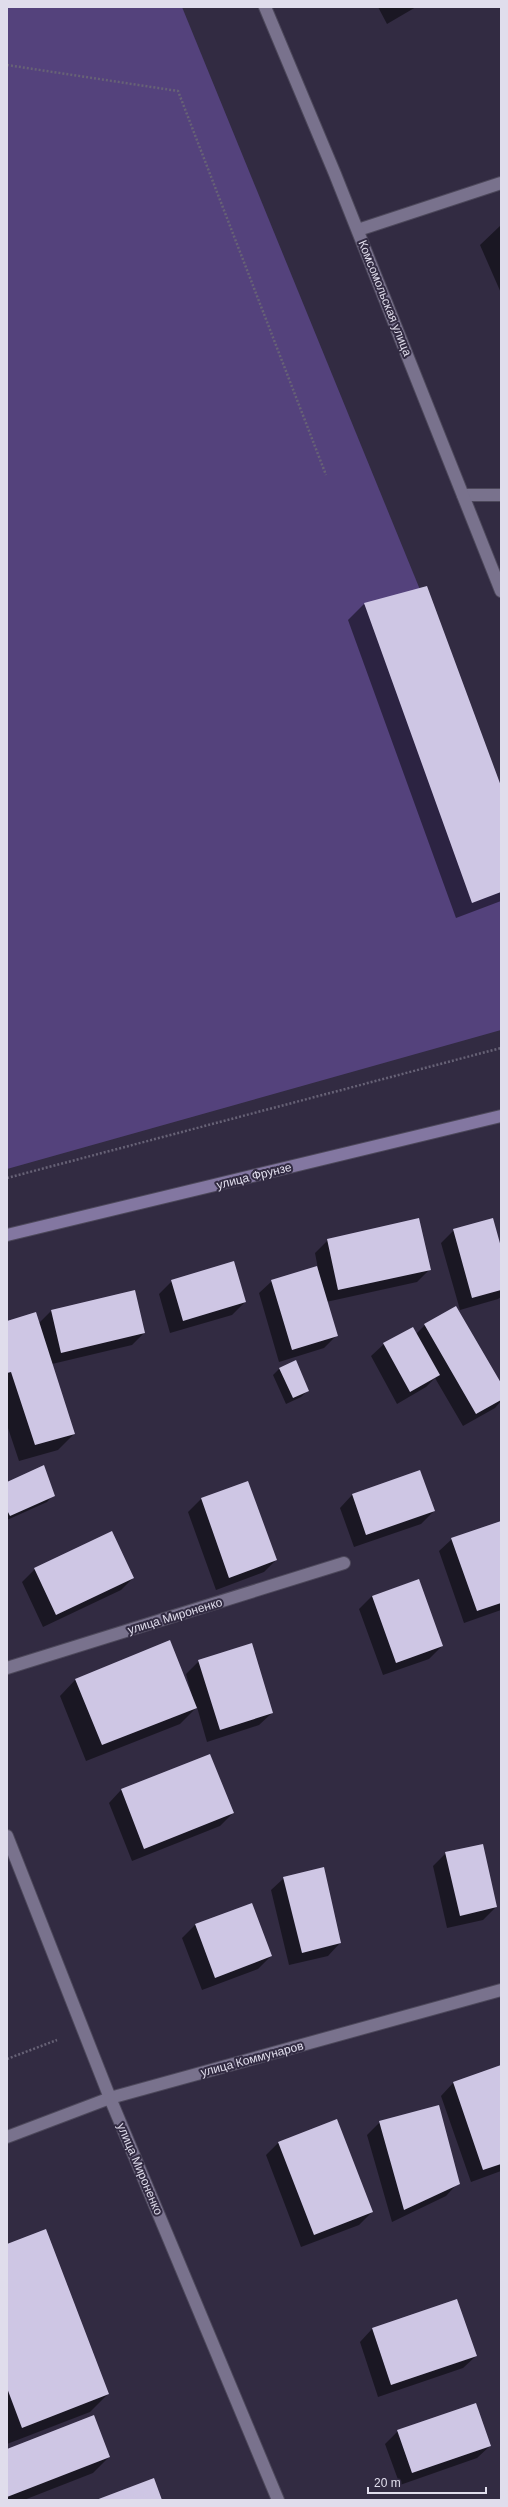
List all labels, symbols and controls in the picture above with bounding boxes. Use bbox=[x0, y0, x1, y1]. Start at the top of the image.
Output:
street label: Комсомольская улица bbox=[355, 238, 415, 358]
street label: улица Фрунзе bbox=[215, 1160, 293, 1192]
street label: улица Мироненко bbox=[126, 1595, 224, 1637]
street label: улица Коммунаров bbox=[199, 2039, 305, 2079]
street label: улица Мироненко bbox=[114, 2121, 166, 2217]
scale bar bbox=[368, 2469, 486, 2495]
text: 20 m bbox=[374, 2476, 401, 2490]

